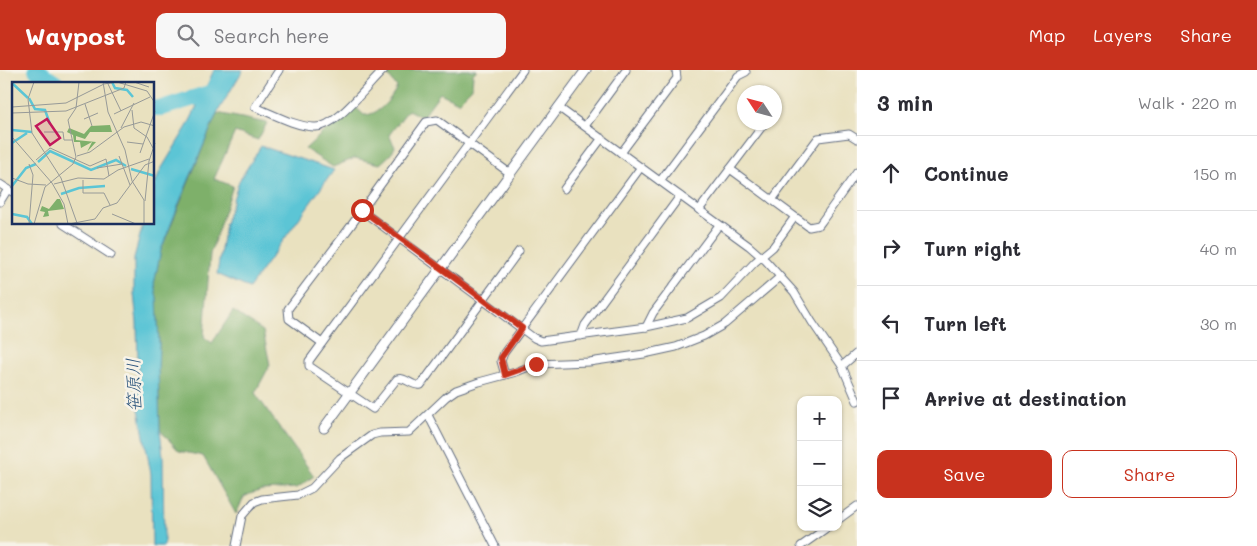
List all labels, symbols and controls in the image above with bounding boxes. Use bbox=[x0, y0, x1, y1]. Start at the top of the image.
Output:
search box bbox=[156, 13, 506, 58]
text: Waypost bbox=[25, 20, 126, 51]
icon: search bbox=[174, 21, 202, 49]
text: Search here bbox=[214, 23, 329, 48]
text: Map bbox=[1029, 23, 1065, 47]
text: Layers bbox=[1093, 23, 1152, 47]
text: Share bbox=[1180, 23, 1232, 47]
inset map bbox=[12, 82, 155, 225]
north arrow bbox=[737, 85, 782, 130]
text: 3 min bbox=[877, 89, 933, 116]
text: Walk · 220 m bbox=[1138, 92, 1237, 113]
icon: ahead bbox=[877, 159, 905, 187]
text: Continue bbox=[924, 161, 1009, 186]
text: 150 m bbox=[1193, 163, 1237, 184]
route start bbox=[351, 199, 374, 222]
icon: right bbox=[877, 234, 905, 262]
text: Turn right bbox=[924, 236, 1021, 261]
text: 40 m bbox=[1200, 238, 1237, 259]
icon: left bbox=[877, 309, 905, 337]
text: Turn left bbox=[924, 311, 1007, 336]
text: 30 m bbox=[1200, 313, 1237, 334]
route end bbox=[525, 353, 548, 376]
water label: 笹原川 bbox=[120, 358, 146, 412]
icon: arrive bbox=[877, 384, 905, 412]
text: Arrive at destination bbox=[924, 386, 1127, 411]
map controls bbox=[797, 396, 842, 531]
button: + bbox=[797, 396, 842, 441]
button: − bbox=[797, 441, 842, 486]
button: Save bbox=[877, 450, 1052, 498]
button: Share bbox=[1062, 450, 1237, 498]
button: layers bbox=[797, 486, 842, 531]

